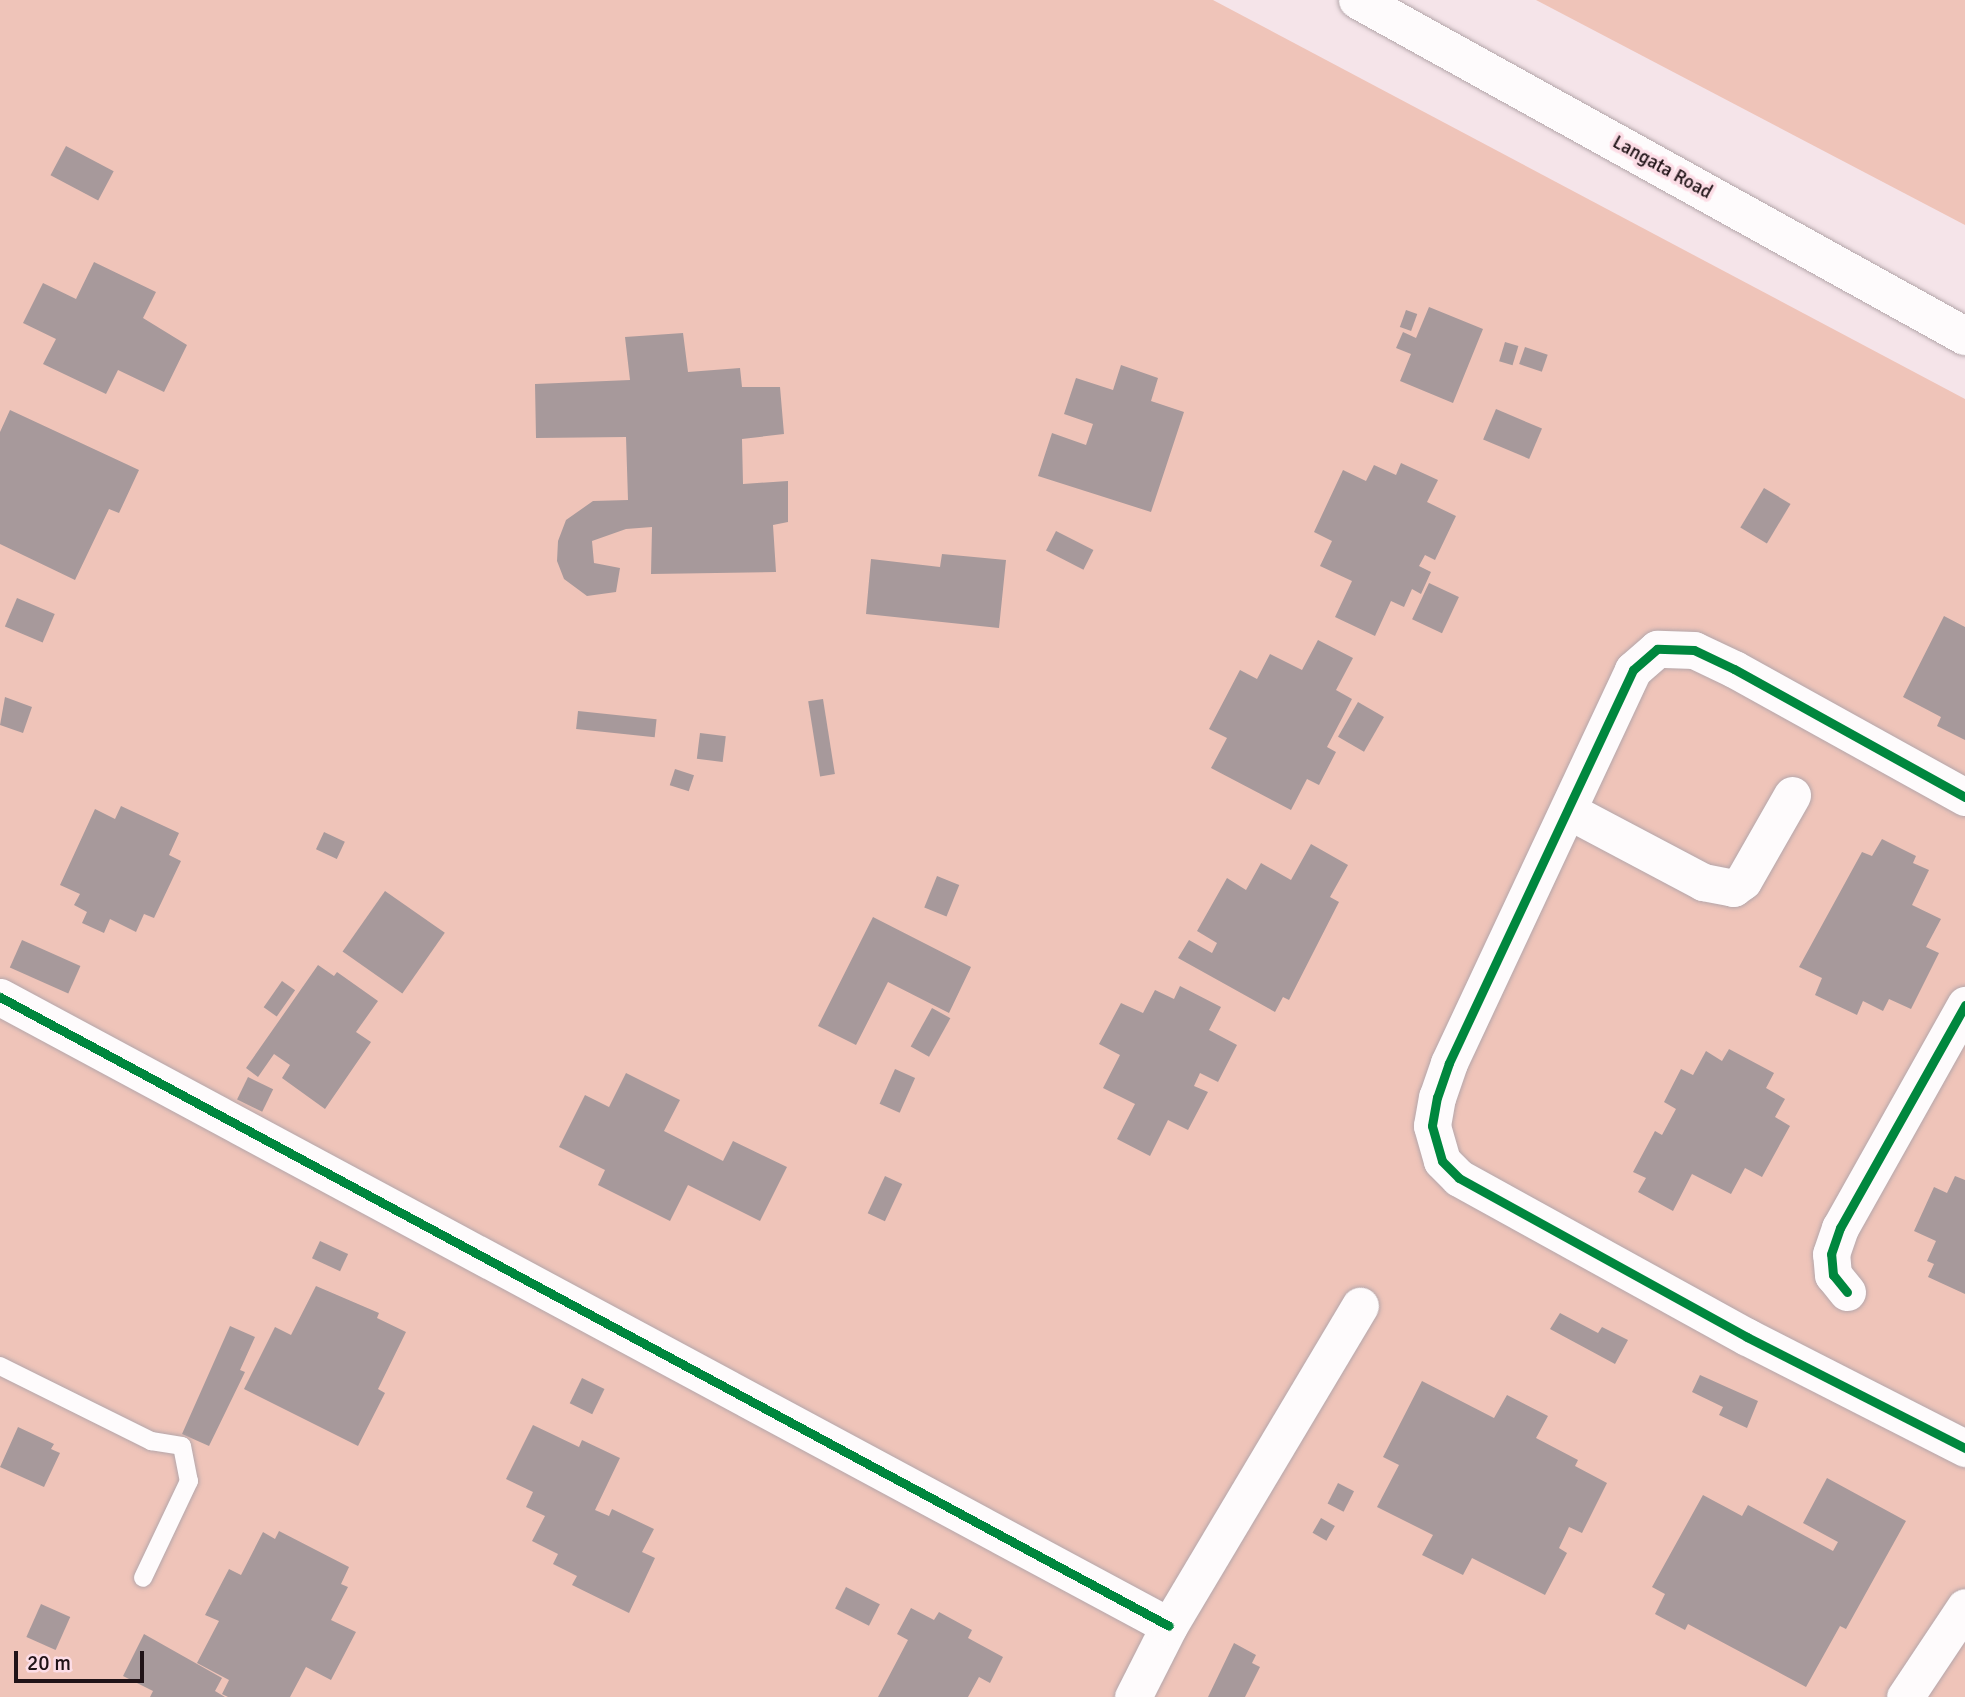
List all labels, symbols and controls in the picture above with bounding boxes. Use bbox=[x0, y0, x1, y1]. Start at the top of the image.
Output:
street label: Langata Road bbox=[1608, 131, 1716, 205]
scale bar bbox=[18, 1638, 147, 1682]
text: 20 m bbox=[27, 1650, 71, 1676]

